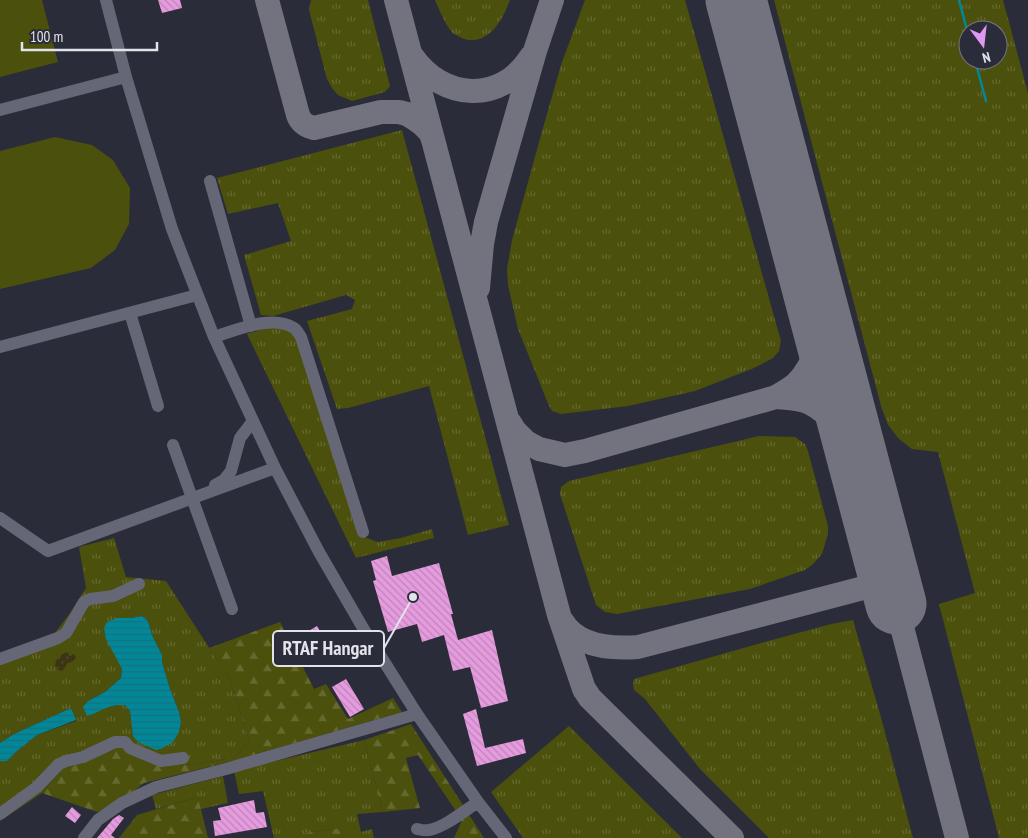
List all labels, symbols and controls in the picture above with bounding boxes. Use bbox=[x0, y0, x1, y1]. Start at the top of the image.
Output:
scale bar bbox=[22, 20, 158, 52]
north arrow bbox=[958, 20, 1008, 70]
text: 100 m bbox=[30, 27, 63, 46]
text: N bbox=[980, 48, 992, 67]
callout: RTAF Hangar bbox=[273, 631, 384, 666]
text: RTAF Hangar bbox=[283, 635, 374, 661]

